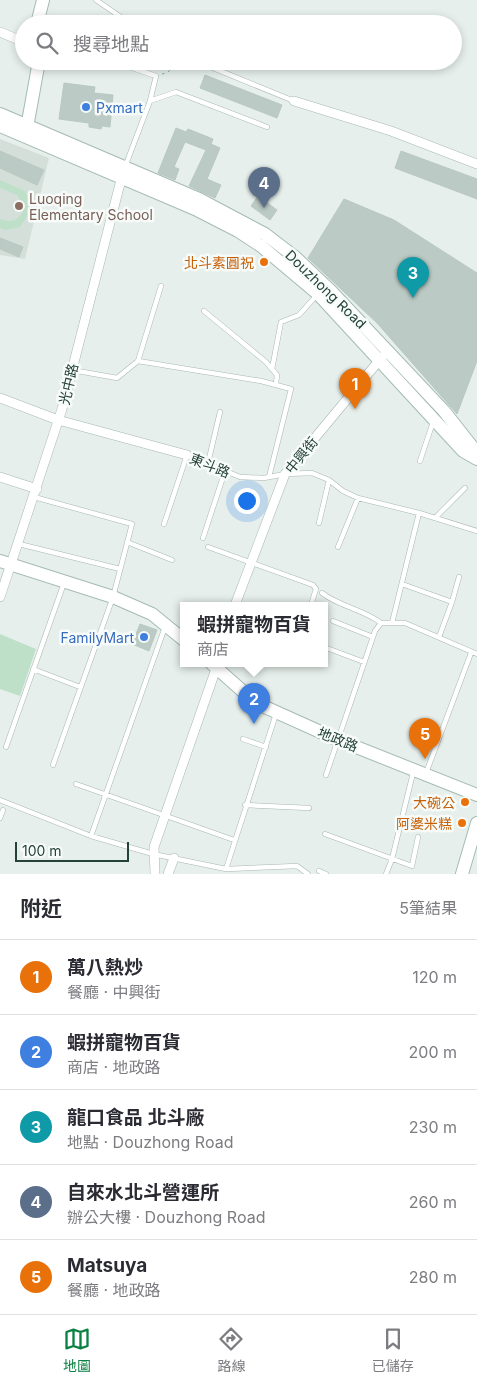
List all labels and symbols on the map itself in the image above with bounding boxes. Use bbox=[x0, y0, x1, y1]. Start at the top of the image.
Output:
place label: Pxmart bbox=[96, 99, 143, 116]
marker: Pxmart bbox=[80, 101, 92, 113]
pin: 4 bbox=[248, 167, 280, 208]
place label: Luoqing Elementary School bbox=[29, 190, 153, 223]
marker: Luoqing Elementary School bbox=[13, 200, 25, 212]
street label: Douzhong Road bbox=[282, 246, 370, 332]
place label: 北斗素圓祝 bbox=[184, 254, 254, 271]
marker: 北斗素圓祝 bbox=[258, 256, 270, 268]
pin: 3 bbox=[397, 257, 429, 298]
street label: 光中路 bbox=[55, 362, 81, 406]
pin: 1 bbox=[339, 368, 371, 409]
street label: 中興街 bbox=[281, 433, 321, 477]
street label: 東斗路 bbox=[187, 449, 233, 481]
your location bbox=[234, 488, 260, 514]
place label: FamilyMart bbox=[61, 629, 134, 646]
marker: FamilyMart bbox=[138, 631, 150, 643]
pin: 2 bbox=[238, 683, 270, 724]
pin: 5 bbox=[409, 718, 441, 759]
street label: 地政路 bbox=[315, 723, 361, 755]
place label: 大碗公 bbox=[413, 794, 455, 811]
marker: 大碗公 bbox=[459, 796, 471, 808]
place label: 阿婆米糕 bbox=[396, 815, 452, 832]
marker: 阿婆米糕 bbox=[456, 817, 468, 829]
scale bar bbox=[15, 839, 129, 862]

